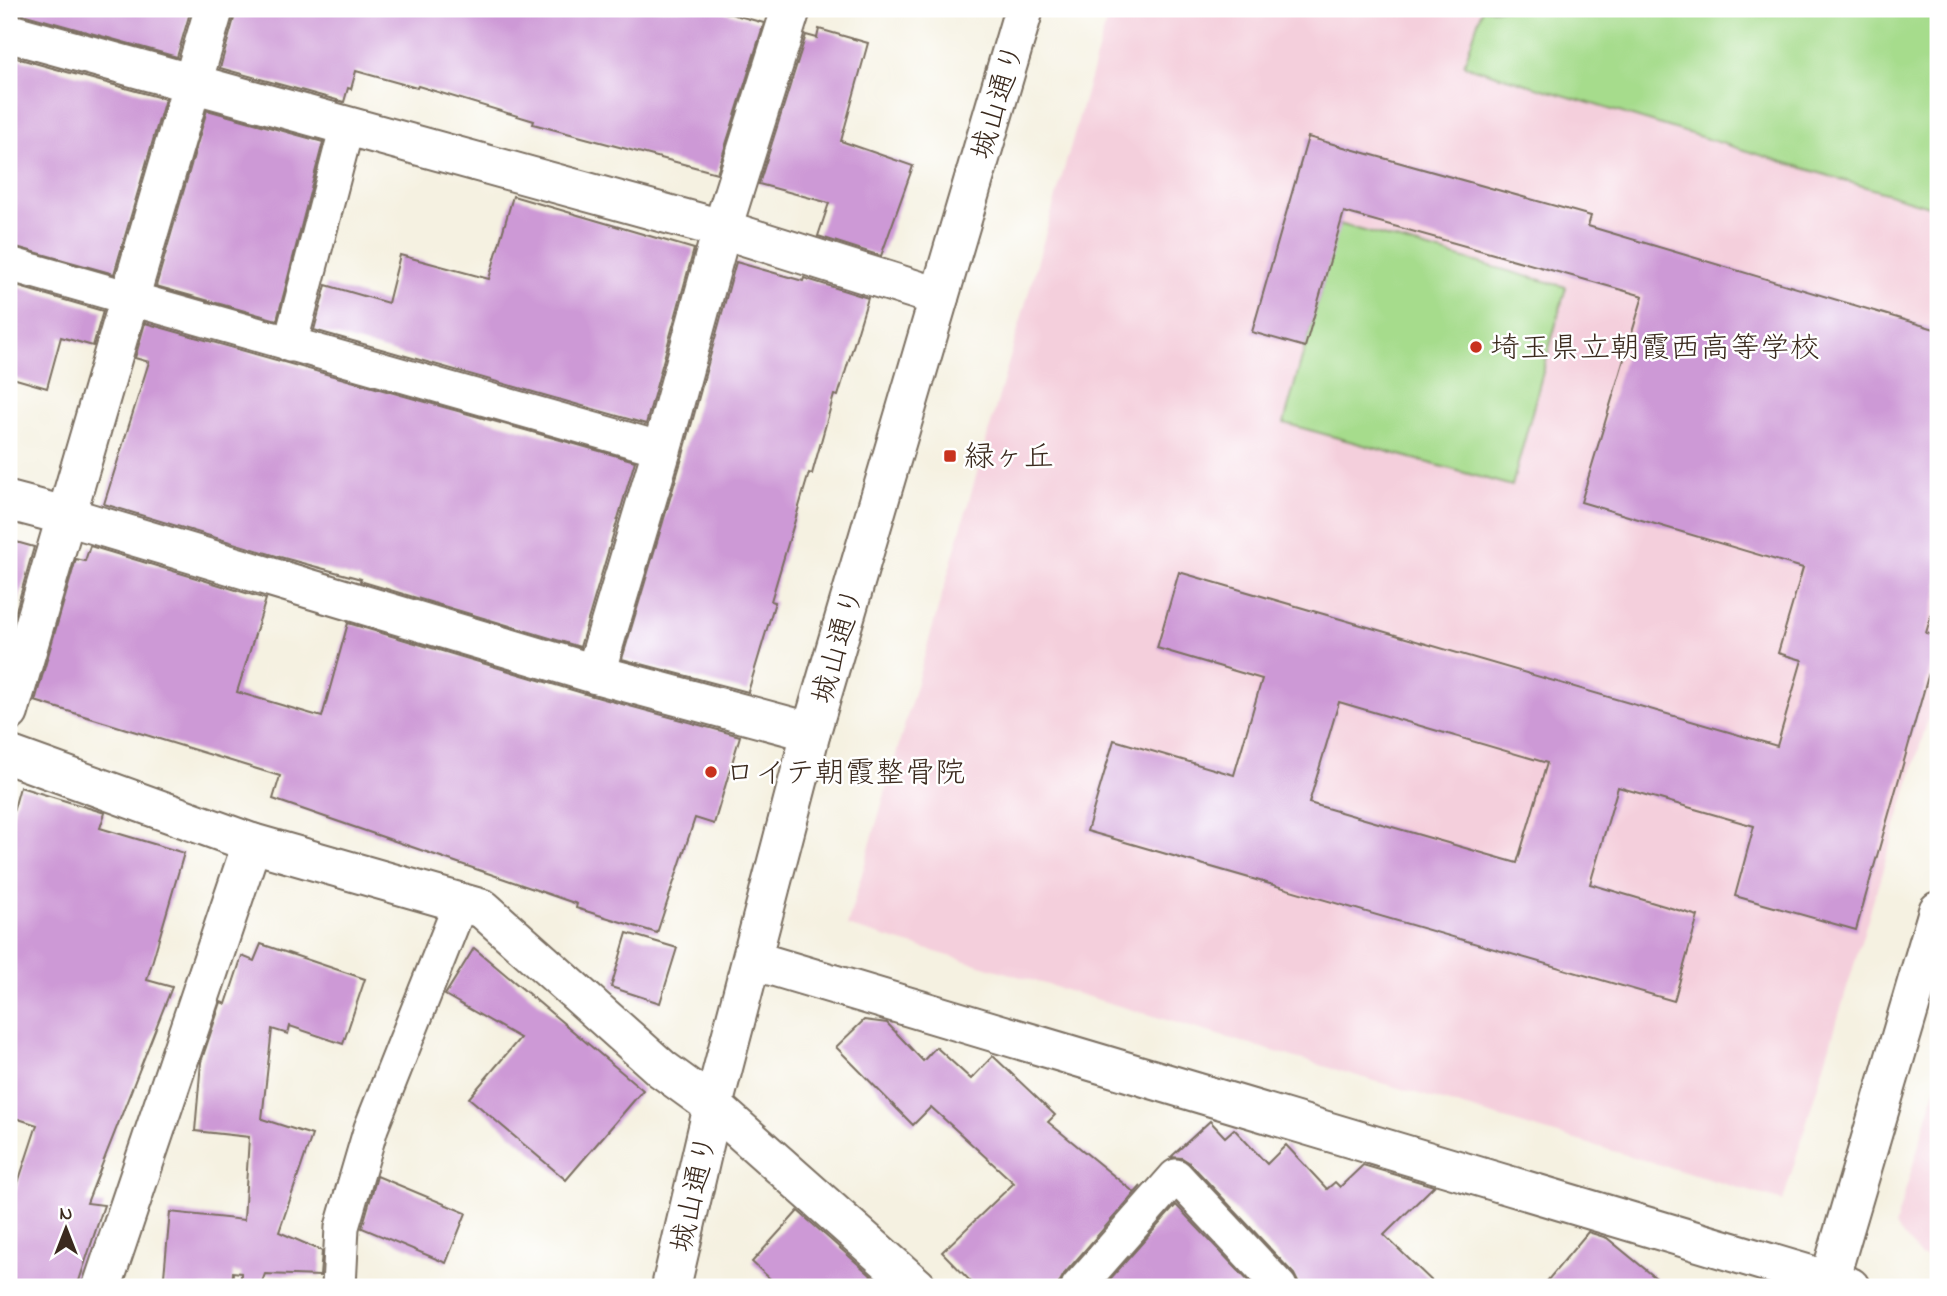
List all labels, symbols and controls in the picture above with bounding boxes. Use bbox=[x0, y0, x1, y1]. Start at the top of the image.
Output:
street label: 城山通り bbox=[961, 38, 1038, 166]
place label: 埼玉県立朝霞西高等学校 bbox=[1490, 328, 1820, 372]
marker: 埼玉県立朝霞西高等学校 bbox=[1468, 339, 1484, 355]
place label: 緑ヶ丘 bbox=[964, 437, 1054, 481]
marker: 緑ヶ丘 bbox=[942, 448, 958, 464]
street label: 城山通り bbox=[802, 582, 878, 710]
place label: ロイテ朝霞整骨院 bbox=[725, 753, 965, 797]
marker: ロイテ朝霞整骨院 bbox=[703, 764, 719, 780]
street label: 城山通り bbox=[661, 1130, 731, 1257]
north arrow bbox=[32, 1194, 102, 1264]
text: N bbox=[60, 1201, 73, 1228]

